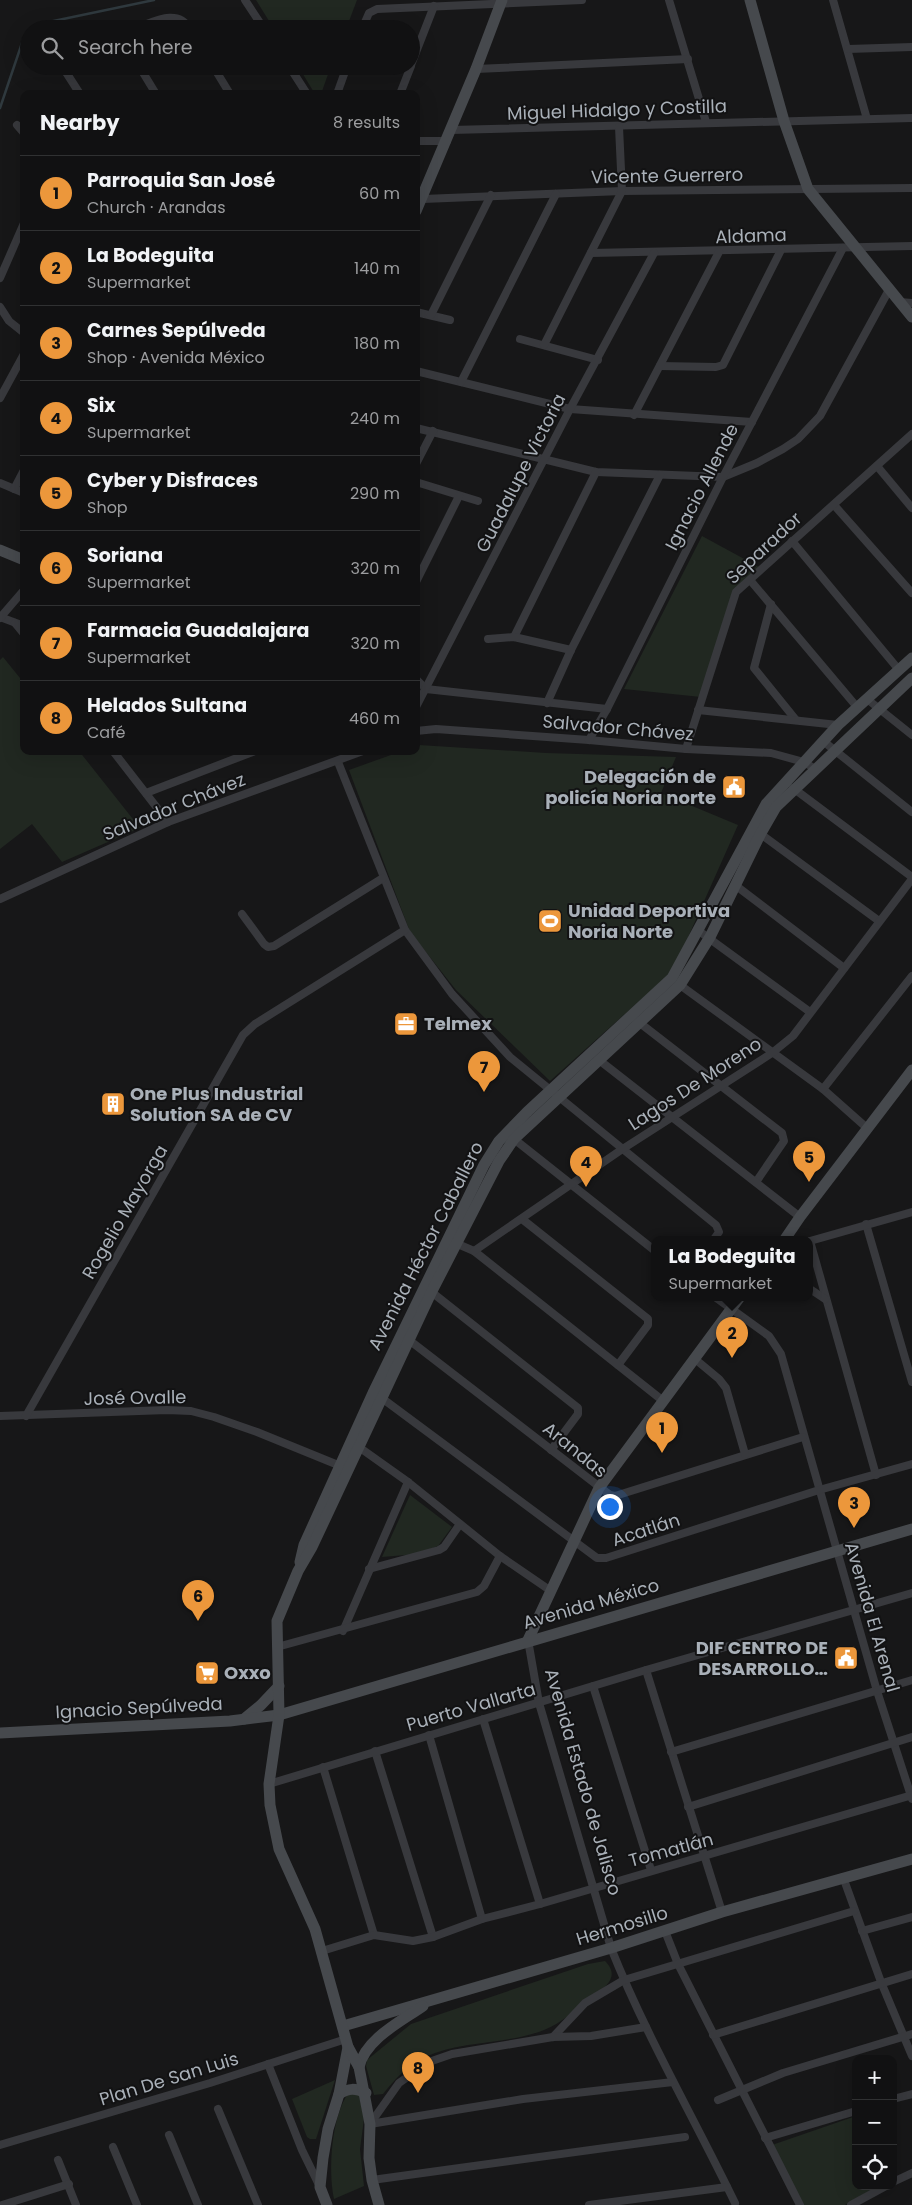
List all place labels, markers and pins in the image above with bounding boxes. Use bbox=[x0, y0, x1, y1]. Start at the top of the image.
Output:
place label: Delegación de policía Noria norte bbox=[545, 764, 716, 810]
public building icon: Delegación de policía Noria norte bbox=[721, 774, 747, 800]
place label: Unidad Deportiva Noria Norte bbox=[568, 898, 730, 944]
sports icon: Unidad Deportiva Noria Norte bbox=[537, 908, 563, 934]
office icon: Telmex bbox=[393, 1011, 419, 1037]
place label: Telmex bbox=[424, 1011, 492, 1036]
pin: 7 bbox=[468, 1051, 500, 1092]
place label: One Plus Industrial Solution SA de CV bbox=[130, 1081, 303, 1127]
building icon: One Plus Industrial Solution SA de CV bbox=[100, 1091, 126, 1117]
pin: 5 bbox=[793, 1141, 825, 1182]
pin: 4 bbox=[570, 1146, 602, 1187]
pin: 2 bbox=[716, 1317, 748, 1358]
pin: 1 bbox=[646, 1412, 678, 1453]
pin: 3 bbox=[838, 1487, 870, 1528]
pin: 6 bbox=[182, 1580, 214, 1621]
place label: DIF CENTRO DE DESARROLLO… bbox=[696, 1635, 828, 1681]
public building icon: DIF CENTRO DE DESARROLLO… bbox=[833, 1645, 859, 1671]
supermarket icon: Oxxo bbox=[194, 1660, 220, 1686]
place label: Oxxo bbox=[224, 1660, 271, 1685]
pin: 8 bbox=[402, 2052, 434, 2093]

